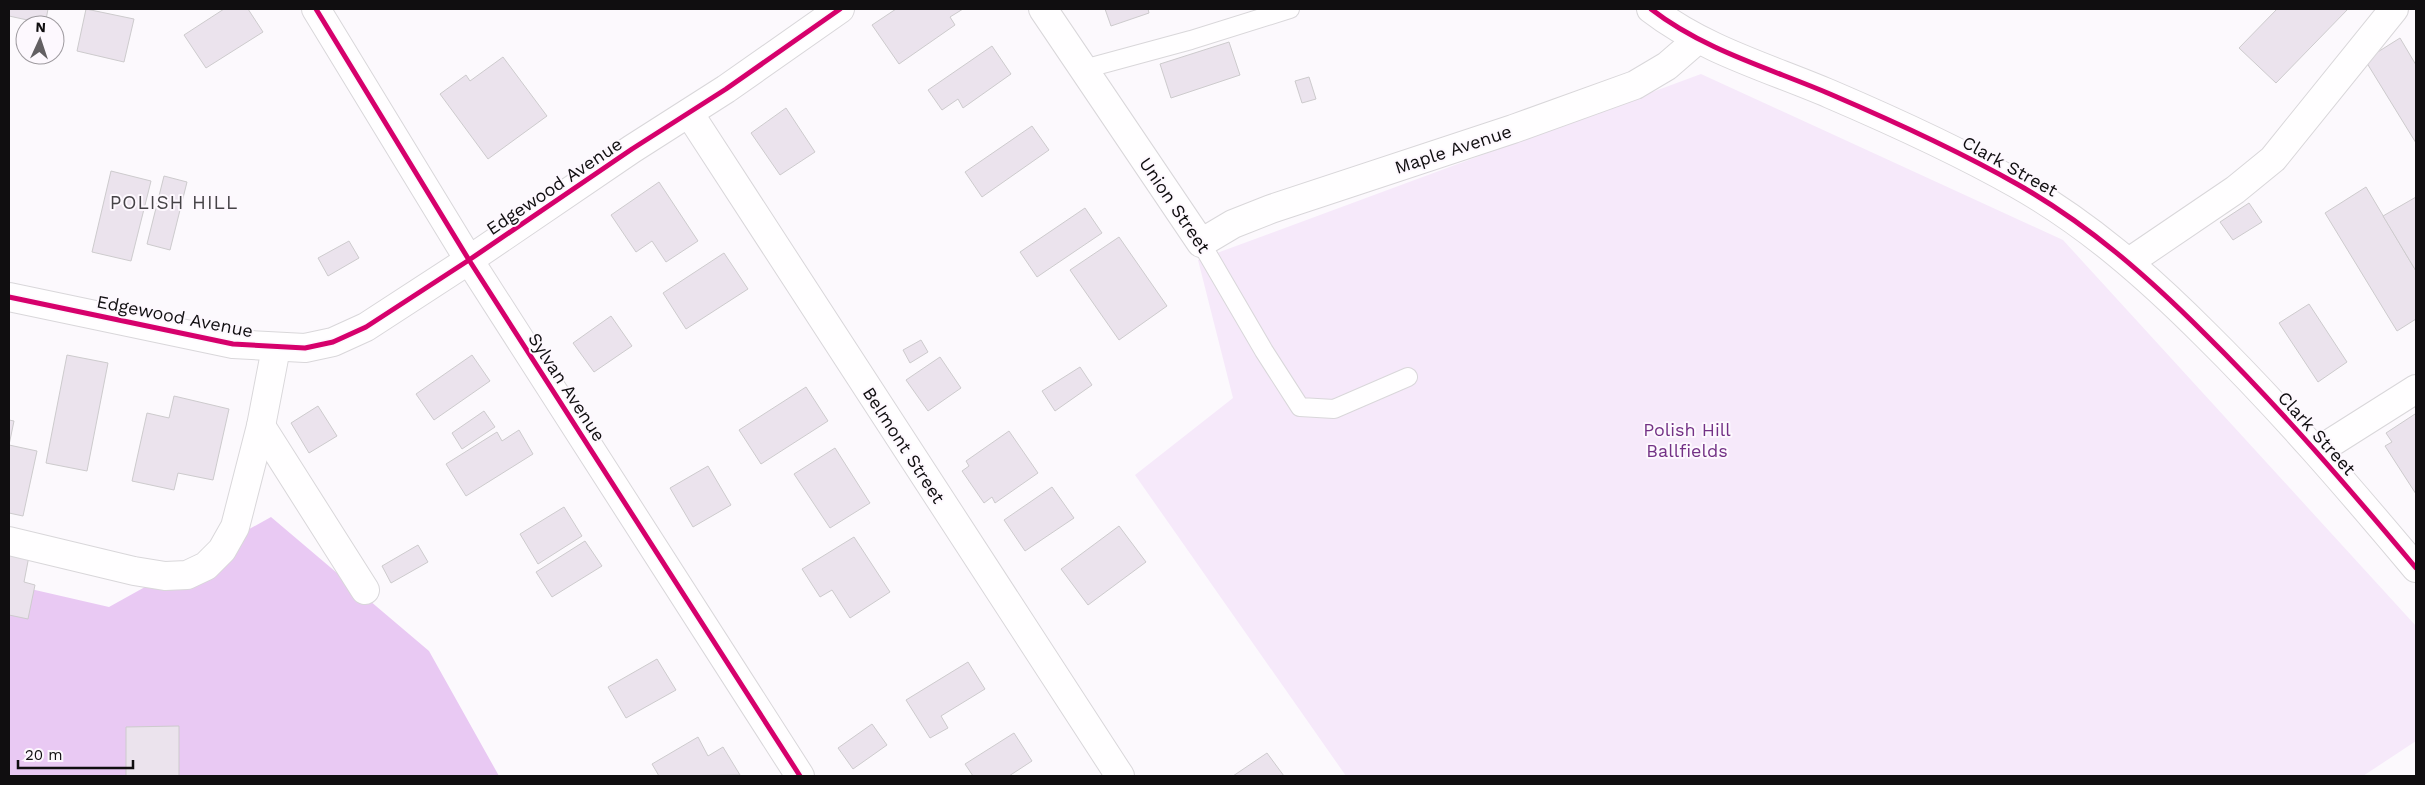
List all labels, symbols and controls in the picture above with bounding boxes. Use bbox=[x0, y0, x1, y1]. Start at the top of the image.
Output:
north arrow bbox=[15, 15, 65, 65]
text: N bbox=[35, 19, 46, 35]
street label: Maple Avenue bbox=[1392, 120, 1514, 178]
street label: Clark Street bbox=[1959, 131, 2062, 201]
street label: Edgewood Avenue bbox=[482, 133, 626, 239]
street label: Union Street bbox=[1135, 153, 1215, 257]
district label: POLISH HILL bbox=[110, 191, 238, 214]
street label: Edgewood Avenue bbox=[95, 291, 255, 341]
street label: Sylvan Avenue bbox=[524, 329, 610, 445]
street label: Belmont Street bbox=[859, 383, 950, 507]
street label: Clark Street bbox=[2274, 387, 2360, 480]
park label: Polish Hill Ballfields bbox=[1643, 419, 1731, 461]
scale bar bbox=[18, 738, 132, 770]
text: 20 m bbox=[25, 746, 63, 764]

